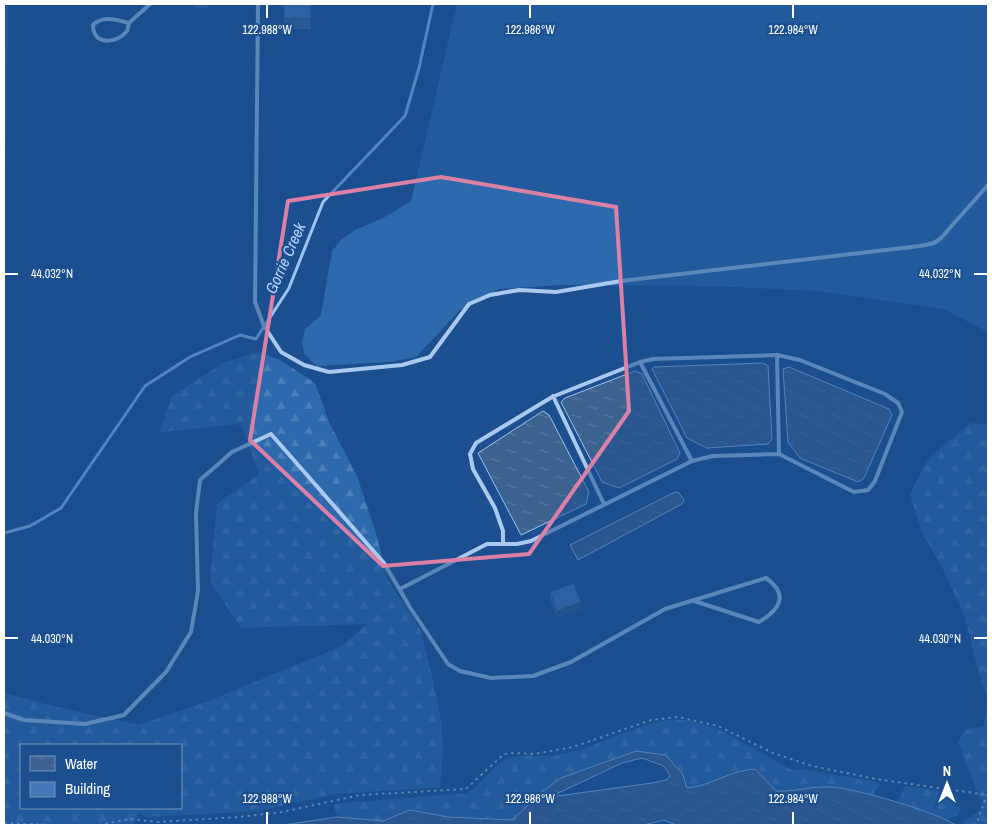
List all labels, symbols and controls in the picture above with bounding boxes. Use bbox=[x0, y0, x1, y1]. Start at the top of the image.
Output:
text: 122.988°W bbox=[242, 22, 293, 38]
text: 122.986°W bbox=[505, 22, 556, 38]
text: 122.984°W bbox=[768, 22, 819, 38]
water label: Gorrie Creek bbox=[260, 218, 311, 297]
text: 44.032°N bbox=[31, 266, 73, 282]
text: 44.032°N bbox=[919, 266, 961, 282]
text: 44.030°N bbox=[31, 631, 73, 647]
text: 44.030°N bbox=[919, 631, 961, 647]
legend bbox=[20, 744, 182, 809]
text: Water bbox=[65, 753, 97, 774]
north arrow bbox=[922, 759, 972, 809]
text: N bbox=[943, 762, 951, 780]
text: Building bbox=[65, 778, 110, 799]
text: 122.988°W bbox=[242, 791, 293, 807]
text: 122.986°W bbox=[505, 791, 556, 807]
text: 122.984°W bbox=[768, 791, 819, 807]

